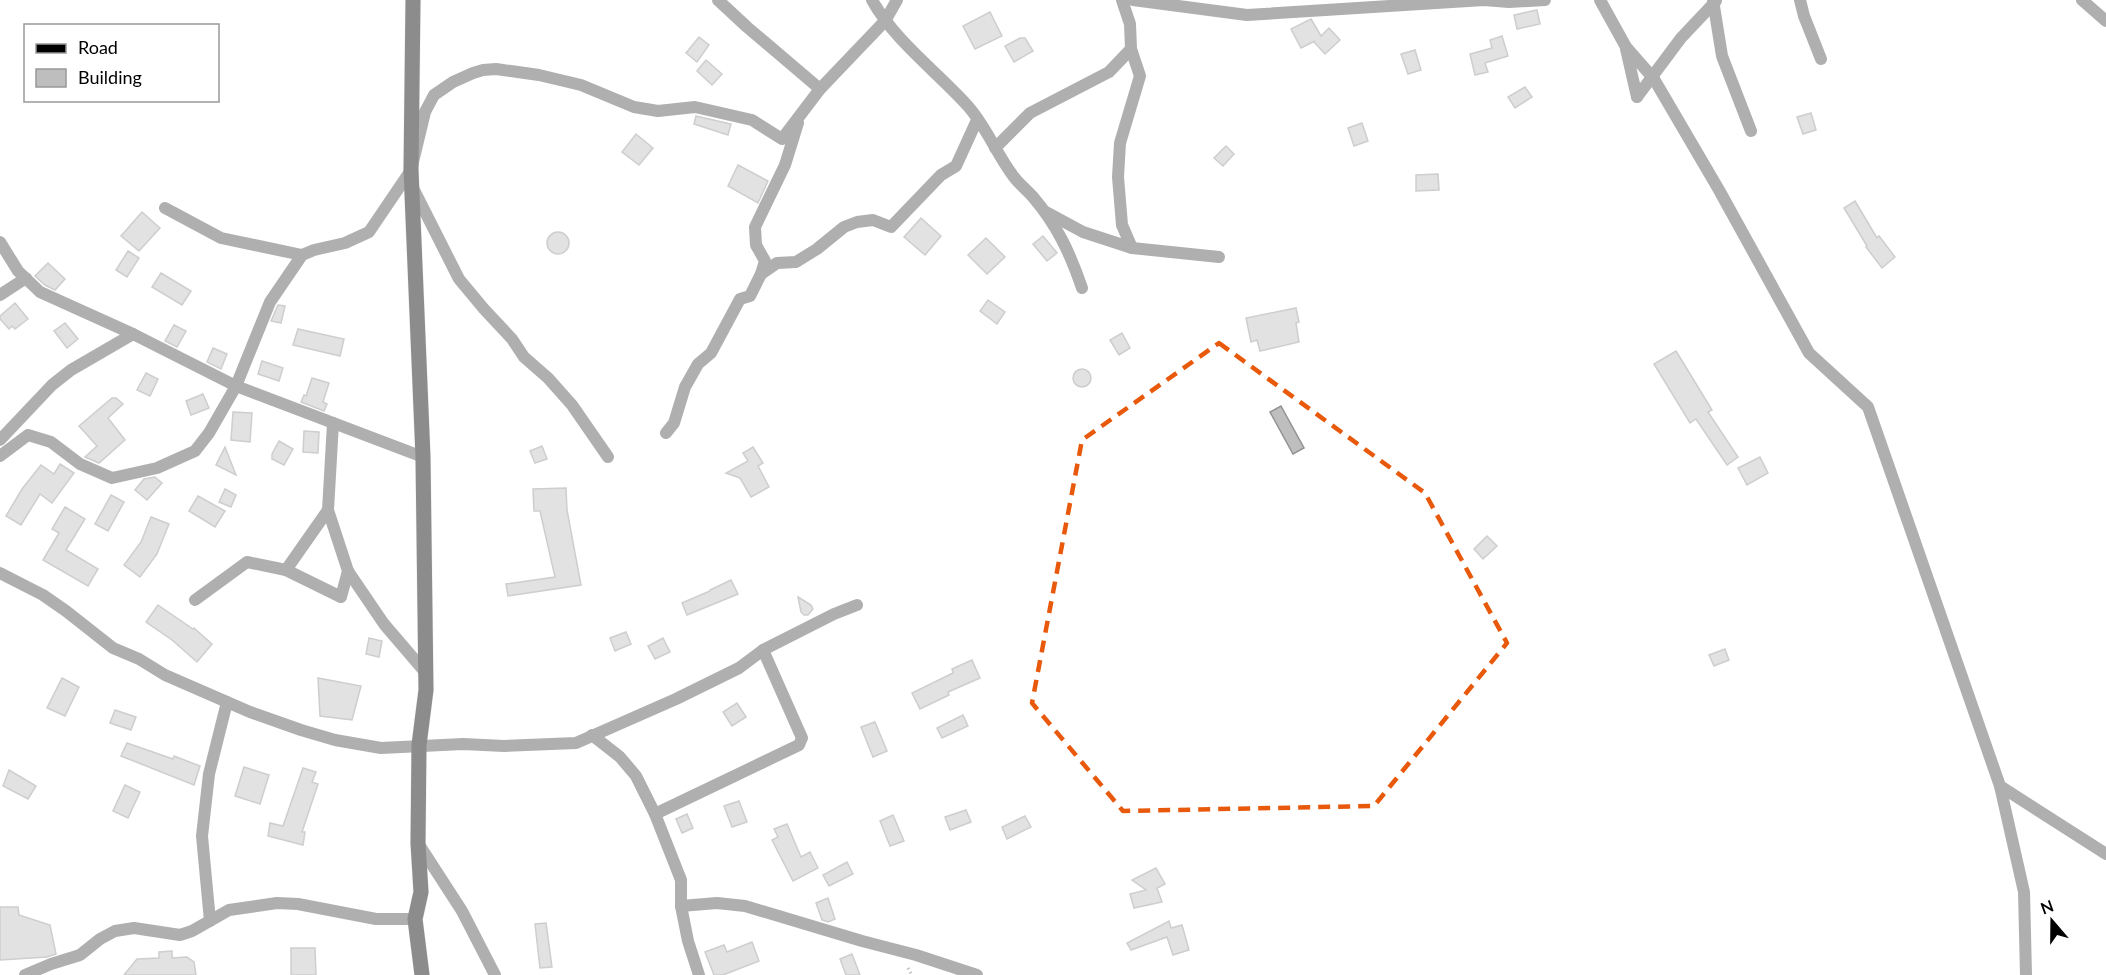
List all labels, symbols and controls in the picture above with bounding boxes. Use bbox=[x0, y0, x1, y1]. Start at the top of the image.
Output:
legend bbox=[24, 24, 219, 102]
text: Road bbox=[78, 36, 118, 58]
text: Building bbox=[78, 66, 142, 88]
north arrow bbox=[2022, 891, 2082, 951]
text: N bbox=[2038, 895, 2056, 917]

